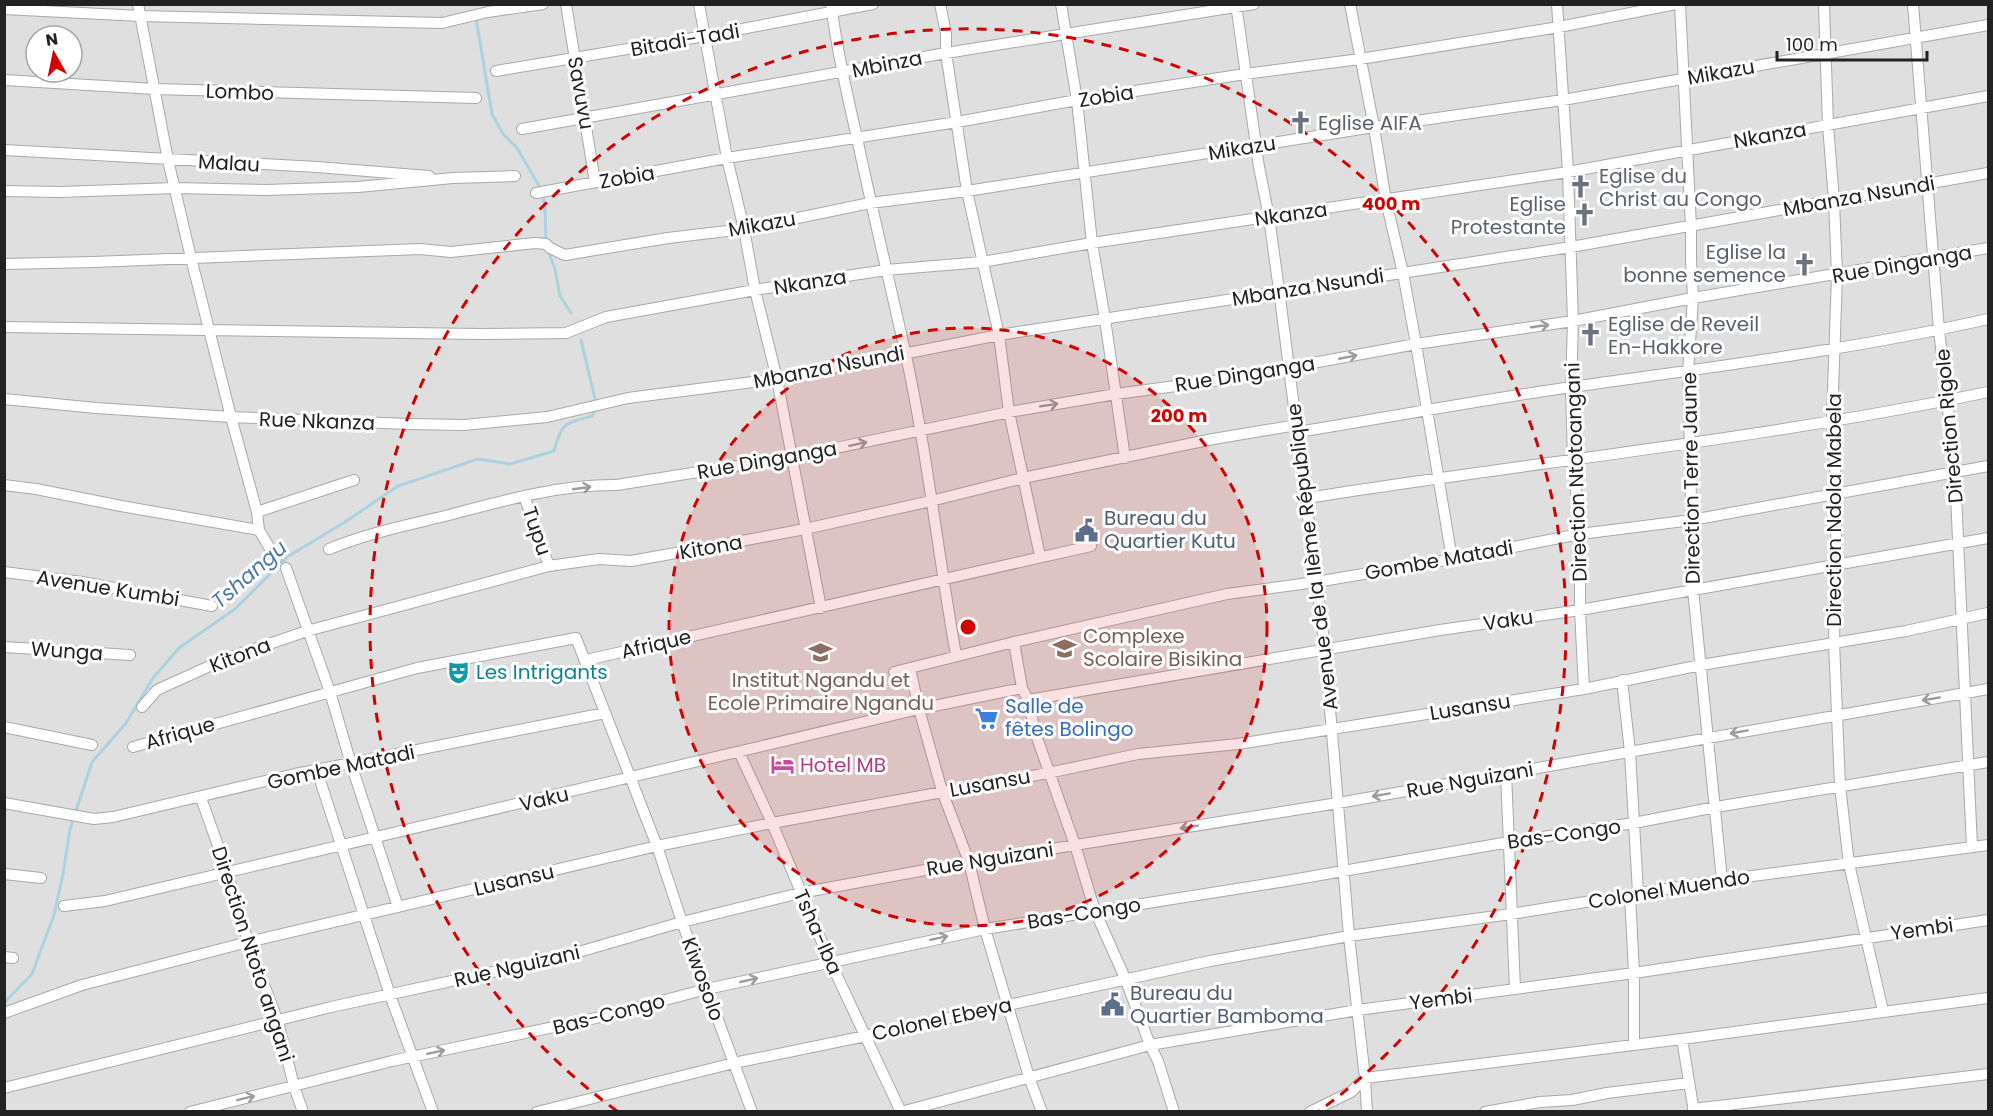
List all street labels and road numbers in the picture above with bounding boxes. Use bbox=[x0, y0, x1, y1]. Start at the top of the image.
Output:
street label: Bitadi-Tadi bbox=[628, 17, 742, 63]
street label: Mbinza bbox=[849, 43, 925, 85]
street label: Mikazu bbox=[1685, 52, 1757, 92]
street label: Savuvu bbox=[561, 54, 601, 132]
street label: Lombo bbox=[205, 77, 275, 107]
street label: Zobia bbox=[1076, 78, 1136, 114]
street label: Nkanza bbox=[1731, 115, 1809, 155]
street label: Mikazu bbox=[1206, 129, 1278, 167]
street label: Malau bbox=[197, 147, 261, 179]
street label: Zobia bbox=[597, 158, 657, 196]
street label: Mbanza Nsundi bbox=[1781, 169, 1937, 223]
street label: Nkanza bbox=[1253, 195, 1329, 233]
street label: Mikazu bbox=[726, 204, 798, 244]
street label: Rue Dinganga bbox=[1830, 238, 1974, 290]
street label: Mbanza Nsundi bbox=[1230, 261, 1386, 313]
street label: Nkanza bbox=[772, 262, 848, 302]
street label: Mbanza Nsundi bbox=[751, 339, 907, 395]
street label: Direction Rigole bbox=[1928, 348, 1970, 504]
street label: Rue Dinganga bbox=[1173, 349, 1317, 399]
street label: Direction Ntotoangani bbox=[1558, 362, 1594, 582]
street label: Direction Terre Jaune bbox=[1675, 372, 1707, 584]
street label: Direction Ndola Mabela bbox=[1820, 393, 1848, 627]
street label: Avenue de la IIème République bbox=[1279, 402, 1345, 712]
street label: Rue Nkanza bbox=[259, 405, 375, 437]
street label: Rue Dinganga bbox=[695, 434, 839, 486]
street label: Tupu bbox=[516, 503, 558, 559]
street label: Kitona bbox=[677, 528, 745, 566]
street label: Gombe Matadi bbox=[1363, 533, 1515, 587]
street label: Avenue Kumbi bbox=[35, 563, 181, 613]
street label: Vaku bbox=[1481, 603, 1535, 637]
street label: Afrique bbox=[618, 622, 694, 666]
street label: Kitona bbox=[205, 631, 275, 679]
street label: Wunga bbox=[30, 635, 104, 667]
street label: Lusansu bbox=[1428, 687, 1512, 727]
street label: Afrique bbox=[142, 710, 218, 756]
street label: Gombe Matadi bbox=[265, 738, 417, 796]
street label: Rue Nguizani bbox=[1404, 755, 1536, 805]
street label: Lusansu bbox=[947, 762, 1033, 804]
street label: Vaku bbox=[516, 780, 572, 818]
street label: Bas-Congo bbox=[1505, 812, 1623, 856]
street label: Rue Nguizani bbox=[924, 835, 1056, 883]
street label: Direction Ntoto angani bbox=[205, 843, 301, 1065]
street label: Lusansu bbox=[471, 857, 557, 903]
street label: Colonel Muendo bbox=[1586, 862, 1752, 916]
street label: Tsha-Iba bbox=[787, 885, 849, 979]
street label: Bas-Congo bbox=[1025, 890, 1143, 936]
street label: Yembi bbox=[1889, 911, 1955, 947]
street label: Kiwosolo bbox=[675, 933, 731, 1025]
street label: Rue Nguizani bbox=[451, 938, 583, 994]
street label: Yembi bbox=[1408, 981, 1474, 1017]
street label: Bas-Congo bbox=[550, 987, 668, 1041]
street label: Colonel Ebeya bbox=[869, 991, 1015, 1047]

